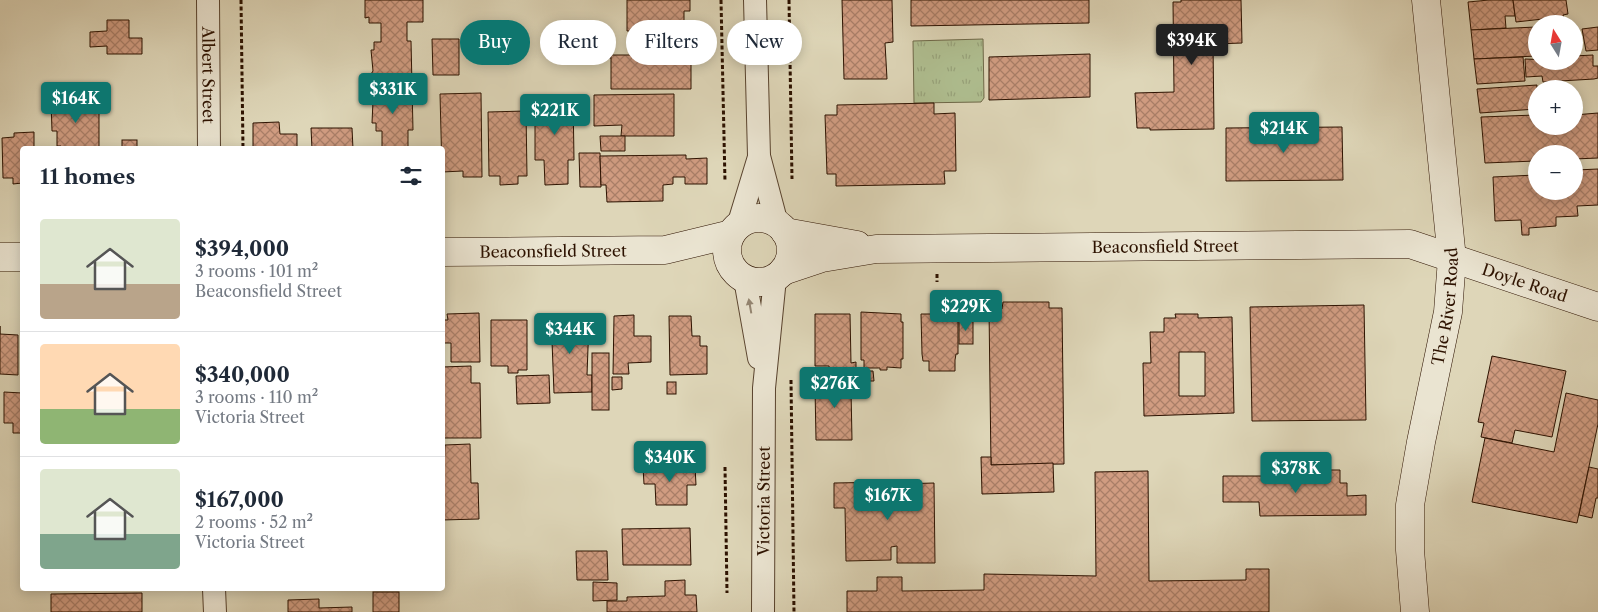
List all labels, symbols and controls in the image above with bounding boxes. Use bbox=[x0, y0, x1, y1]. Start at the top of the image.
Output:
north arrow bbox=[1528, 15, 1582, 70]
map controls bbox=[1528, 15, 1583, 200]
chip: Buy bbox=[460, 20, 530, 65]
chip: Rent bbox=[540, 20, 616, 65]
chip: Filters bbox=[626, 20, 717, 65]
chip: New bbox=[727, 20, 802, 65]
pin: $394K bbox=[1157, 23, 1227, 66]
street label: Albert Street bbox=[198, 25, 219, 124]
text: $394K bbox=[1167, 30, 1217, 50]
pin: $331K bbox=[358, 72, 428, 115]
text: $331K bbox=[370, 79, 417, 99]
button: + bbox=[1528, 80, 1583, 135]
pin: $164K bbox=[41, 82, 111, 124]
text: $164K bbox=[52, 88, 100, 108]
pin: $221K bbox=[520, 94, 590, 136]
text: $221K bbox=[531, 100, 579, 120]
pin: $214K bbox=[1249, 112, 1319, 154]
text: $214K bbox=[1260, 118, 1308, 138]
button: − bbox=[1528, 145, 1583, 200]
icon: filters bbox=[397, 162, 425, 190]
text: 11 homes bbox=[40, 164, 135, 189]
text: $394,000 bbox=[195, 236, 289, 261]
street label: Beaconsfield Street bbox=[1092, 236, 1239, 257]
icon: home bbox=[80, 239, 140, 299]
street label: Beaconsfield Street bbox=[479, 240, 627, 262]
street label: The River Road bbox=[1427, 246, 1462, 367]
street label: Doyle Road bbox=[1480, 259, 1570, 306]
text: 3 rooms · 101 m² bbox=[195, 261, 318, 281]
text: Beaconsfield Street bbox=[195, 281, 342, 301]
pin: $229K bbox=[931, 290, 1001, 332]
text: $229K bbox=[941, 296, 991, 316]
one-way arrow bbox=[746, 297, 754, 313]
pin: $344K bbox=[535, 312, 605, 355]
text: $344K bbox=[545, 319, 595, 339]
text: $340,000 bbox=[195, 362, 290, 387]
icon: home bbox=[80, 364, 140, 424]
pin: $276K bbox=[800, 366, 870, 409]
text: $276K bbox=[811, 373, 859, 393]
text: 3 rooms · 110 m² bbox=[195, 387, 318, 407]
text: Victoria Street bbox=[195, 407, 305, 427]
pin: $340K bbox=[635, 440, 705, 483]
street label: Victoria Street bbox=[753, 446, 774, 557]
text: $340K bbox=[645, 447, 695, 467]
pin: $378K bbox=[1261, 452, 1331, 494]
text: $378K bbox=[1272, 458, 1320, 478]
pin: $167K bbox=[853, 478, 923, 521]
text: $167K bbox=[865, 485, 911, 505]
text: $167,000 bbox=[195, 487, 284, 512]
icon: home bbox=[80, 489, 140, 549]
text: 2 rooms · 52 m² bbox=[195, 512, 313, 532]
text: Victoria Street bbox=[195, 532, 305, 552]

